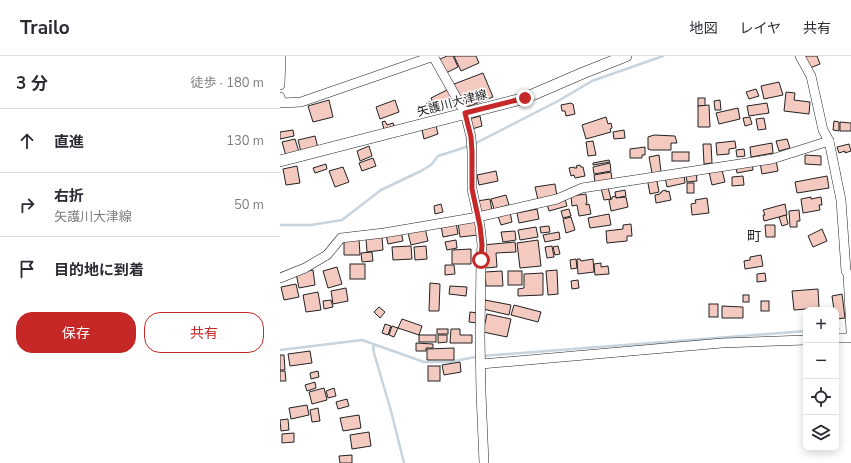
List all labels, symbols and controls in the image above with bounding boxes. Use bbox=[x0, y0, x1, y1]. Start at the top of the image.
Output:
text: Trailo bbox=[20, 15, 70, 41]
text: 地図 bbox=[689, 19, 717, 38]
text: レイヤ bbox=[739, 19, 781, 38]
text: 共有 bbox=[803, 19, 831, 38]
text: 3 分 bbox=[16, 72, 48, 95]
text: 徒歩 · 180 m bbox=[190, 74, 264, 92]
street label: 矢護川大津線 bbox=[415, 86, 489, 120]
route end bbox=[516, 89, 534, 107]
icon: ahead bbox=[16, 130, 38, 152]
text: 直進 bbox=[54, 132, 84, 152]
text: 130 m bbox=[226, 132, 264, 150]
text: 右折 bbox=[54, 186, 84, 206]
icon: right bbox=[16, 194, 38, 216]
text: 50 m bbox=[234, 196, 264, 214]
text: 矢護川大津線 bbox=[54, 208, 132, 226]
district label: 町 bbox=[747, 227, 761, 246]
route start bbox=[472, 251, 490, 269]
icon: arrive bbox=[16, 258, 38, 280]
text: 目的地に到着 bbox=[54, 260, 144, 280]
map controls bbox=[803, 307, 839, 451]
button: + bbox=[803, 307, 839, 343]
button: 保存 bbox=[16, 312, 136, 353]
button: 共有 bbox=[144, 312, 264, 353]
button: − bbox=[803, 343, 839, 379]
button: locate bbox=[803, 379, 839, 415]
button: layers bbox=[803, 415, 839, 451]

